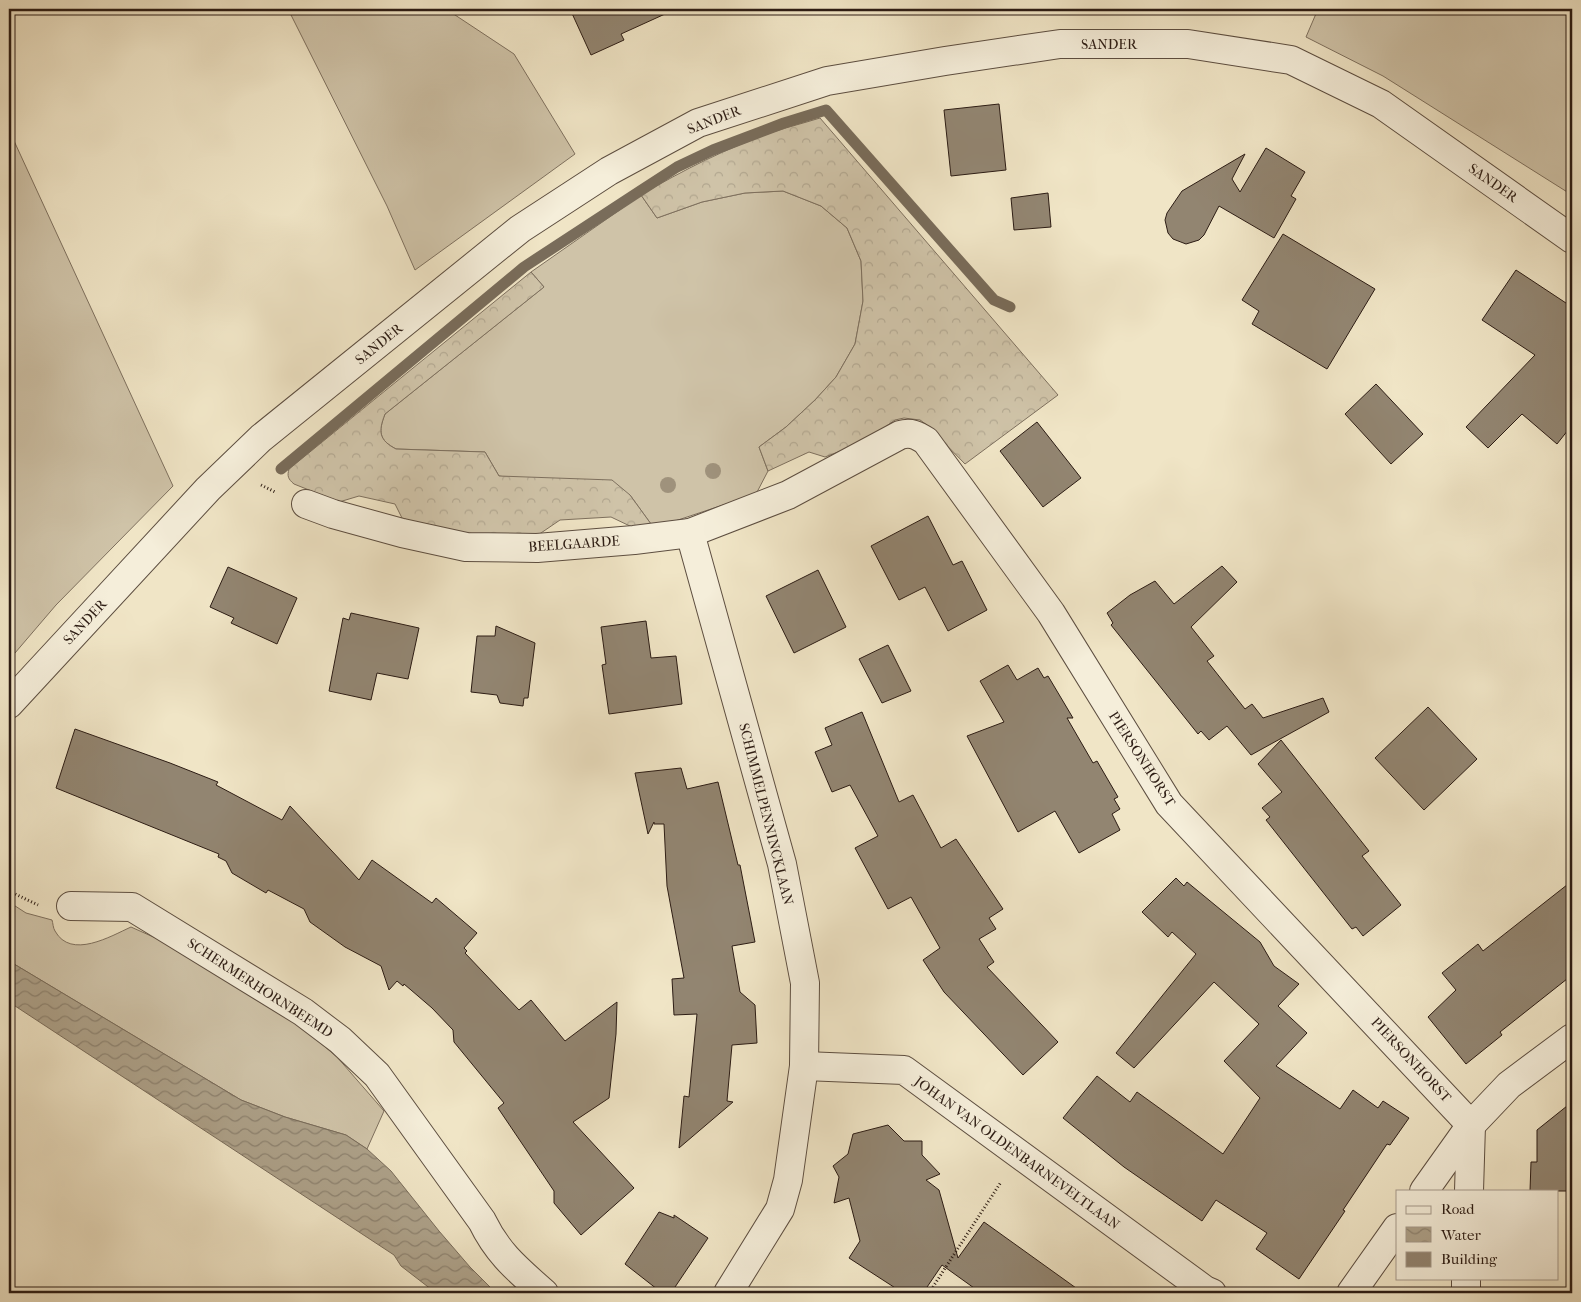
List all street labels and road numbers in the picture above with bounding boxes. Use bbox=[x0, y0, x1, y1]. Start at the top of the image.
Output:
street label: SANDER bbox=[1081, 36, 1138, 53]
street label: SANDER bbox=[685, 102, 744, 138]
street label: SANDER bbox=[1465, 160, 1522, 207]
street label: SANDER bbox=[352, 319, 407, 368]
street label: BEELGAARDE bbox=[528, 532, 621, 556]
street label: SANDER bbox=[60, 595, 111, 648]
street label: PIERSONHORST bbox=[1105, 708, 1179, 810]
street label: SCHIMMELPENNINCKLAAN bbox=[735, 721, 797, 907]
street label: SCHERMERHORNBEEMD bbox=[184, 935, 336, 1042]
street label: PIERSONHORST bbox=[1367, 1014, 1455, 1106]
street label: JOHAN VAN OLDENBARNEVELTLAAN bbox=[910, 1072, 1123, 1234]

